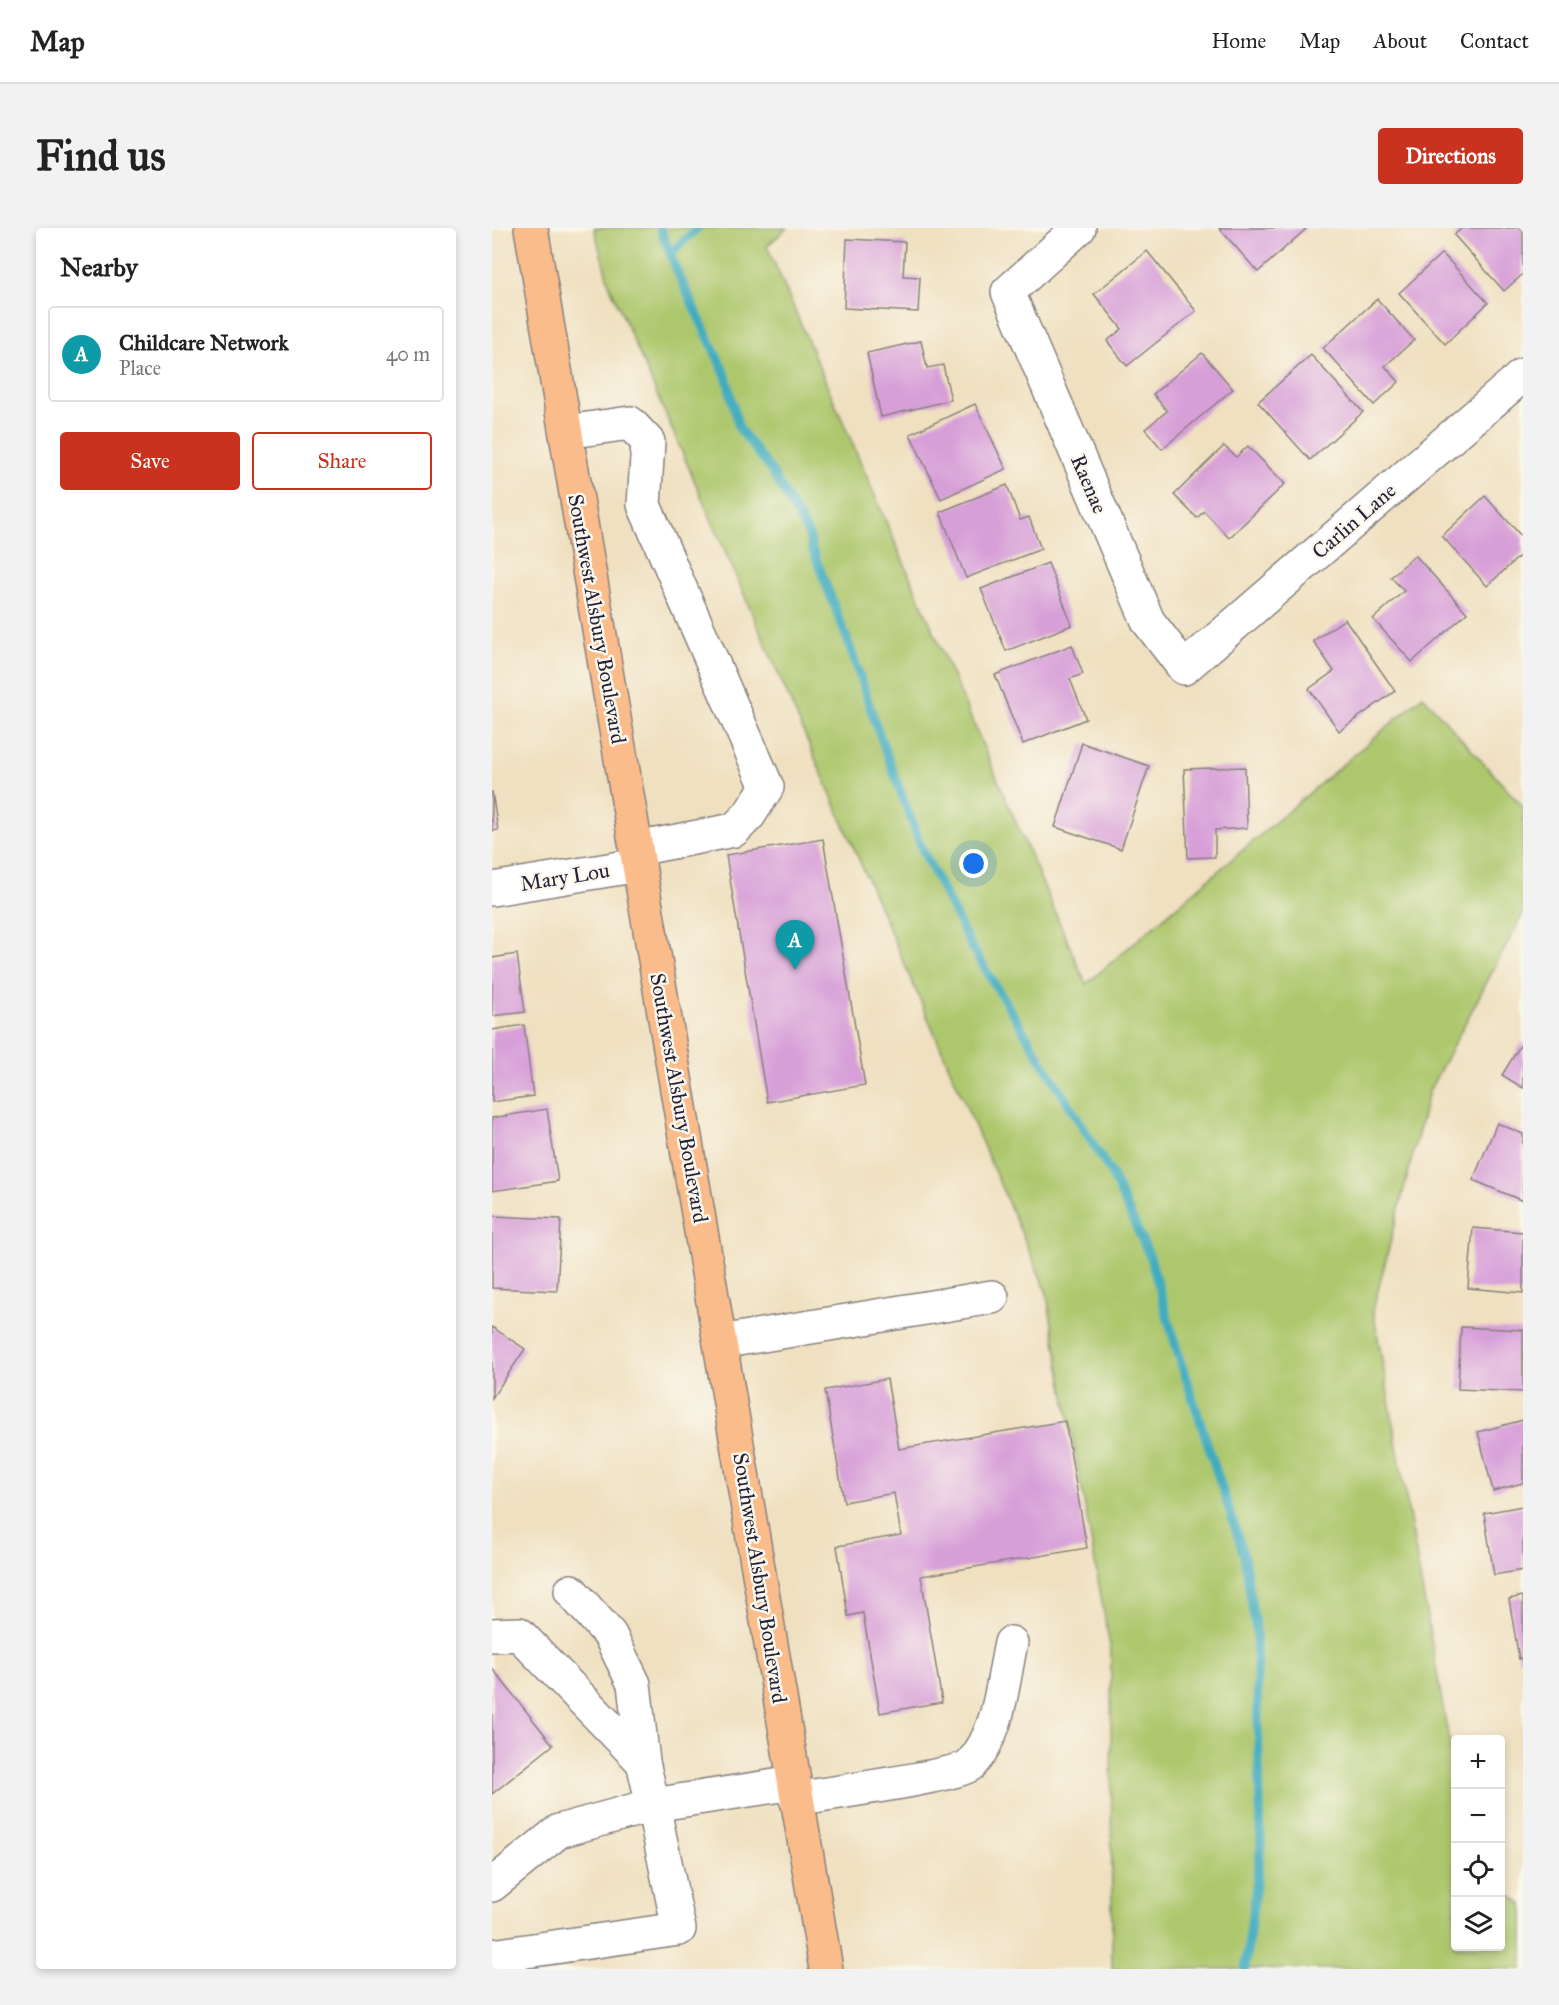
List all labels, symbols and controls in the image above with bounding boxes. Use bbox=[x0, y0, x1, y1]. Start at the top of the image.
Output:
text: Map bbox=[30, 24, 85, 59]
text: Home bbox=[1211, 28, 1266, 54]
text: Map bbox=[1299, 28, 1340, 54]
text: About bbox=[1373, 28, 1427, 54]
text: Contact bbox=[1460, 28, 1529, 54]
button: Directions bbox=[1378, 128, 1523, 184]
text: Find us bbox=[36, 130, 166, 182]
text: Nearby bbox=[60, 251, 138, 283]
text: Childcare Network bbox=[119, 329, 289, 356]
text: A bbox=[75, 342, 88, 366]
text: 40 m bbox=[386, 342, 430, 366]
text: Place bbox=[119, 356, 161, 380]
button: Save bbox=[60, 432, 240, 490]
button: Share bbox=[252, 432, 432, 490]
street label: Raenae bbox=[1065, 451, 1113, 518]
street label: Carlin Lane bbox=[1307, 477, 1402, 565]
street label: Southwest Alsbury Boulevard bbox=[562, 492, 632, 746]
your location bbox=[959, 849, 988, 878]
street label: Mary Lou bbox=[518, 857, 612, 897]
pin: A bbox=[776, 920, 814, 970]
street label: Southwest Alsbury Boulevard bbox=[644, 971, 714, 1225]
street label: Southwest Alsbury Boulevard bbox=[727, 1451, 793, 1706]
map controls bbox=[1451, 1735, 1505, 1951]
button: + bbox=[1451, 1735, 1505, 1789]
button: − bbox=[1451, 1789, 1505, 1843]
button: locate bbox=[1451, 1843, 1505, 1897]
button: layers bbox=[1451, 1897, 1505, 1951]

